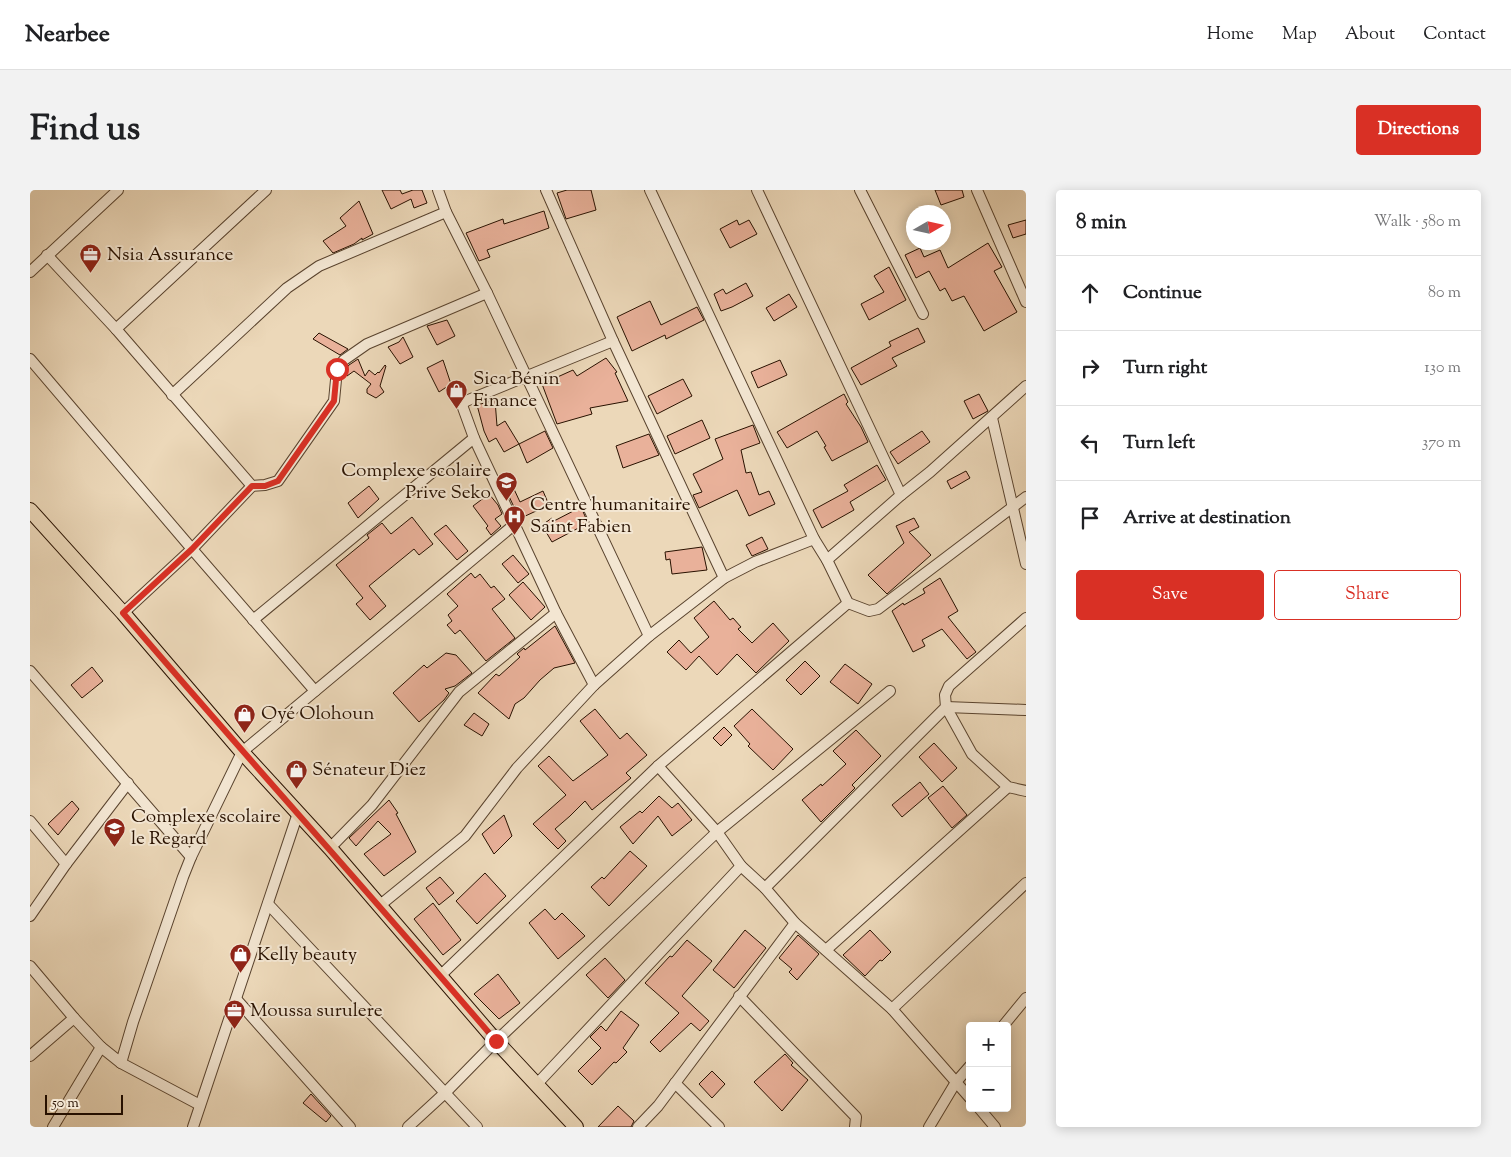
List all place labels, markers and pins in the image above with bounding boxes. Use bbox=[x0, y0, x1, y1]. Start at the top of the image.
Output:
place label: Nsia Assurance bbox=[107, 242, 234, 269]
office icon: Nsia Assurance bbox=[79, 243, 103, 274]
place label: Sica Bénin Finance bbox=[473, 366, 560, 415]
shop icon: Sica Bénin Finance bbox=[445, 378, 469, 409]
place label: Complexe scolaire Prive Seko bbox=[341, 458, 491, 507]
school or university icon: Complexe scolaire Prive Seko bbox=[495, 470, 519, 501]
place label: Centre humanitaire Saint Fabien bbox=[530, 492, 691, 541]
hospital icon: Centre humanitaire Saint Fabien bbox=[502, 504, 526, 535]
place label: Oyé Olohoun bbox=[261, 701, 374, 728]
shop icon: Oyé Olohoun bbox=[233, 702, 257, 733]
place label: Sénateur Diez bbox=[312, 757, 426, 784]
shop icon: Sénateur Diez bbox=[284, 758, 308, 789]
place label: Complexe scolaire le Regard bbox=[131, 804, 281, 853]
school or university icon: Complexe scolaire le Regard bbox=[103, 816, 127, 847]
place label: Kelly beauty bbox=[257, 942, 358, 969]
shop icon: Kelly beauty bbox=[229, 943, 253, 974]
place label: Moussa surulere bbox=[250, 998, 383, 1025]
office icon: Moussa surulere bbox=[222, 999, 246, 1030]

